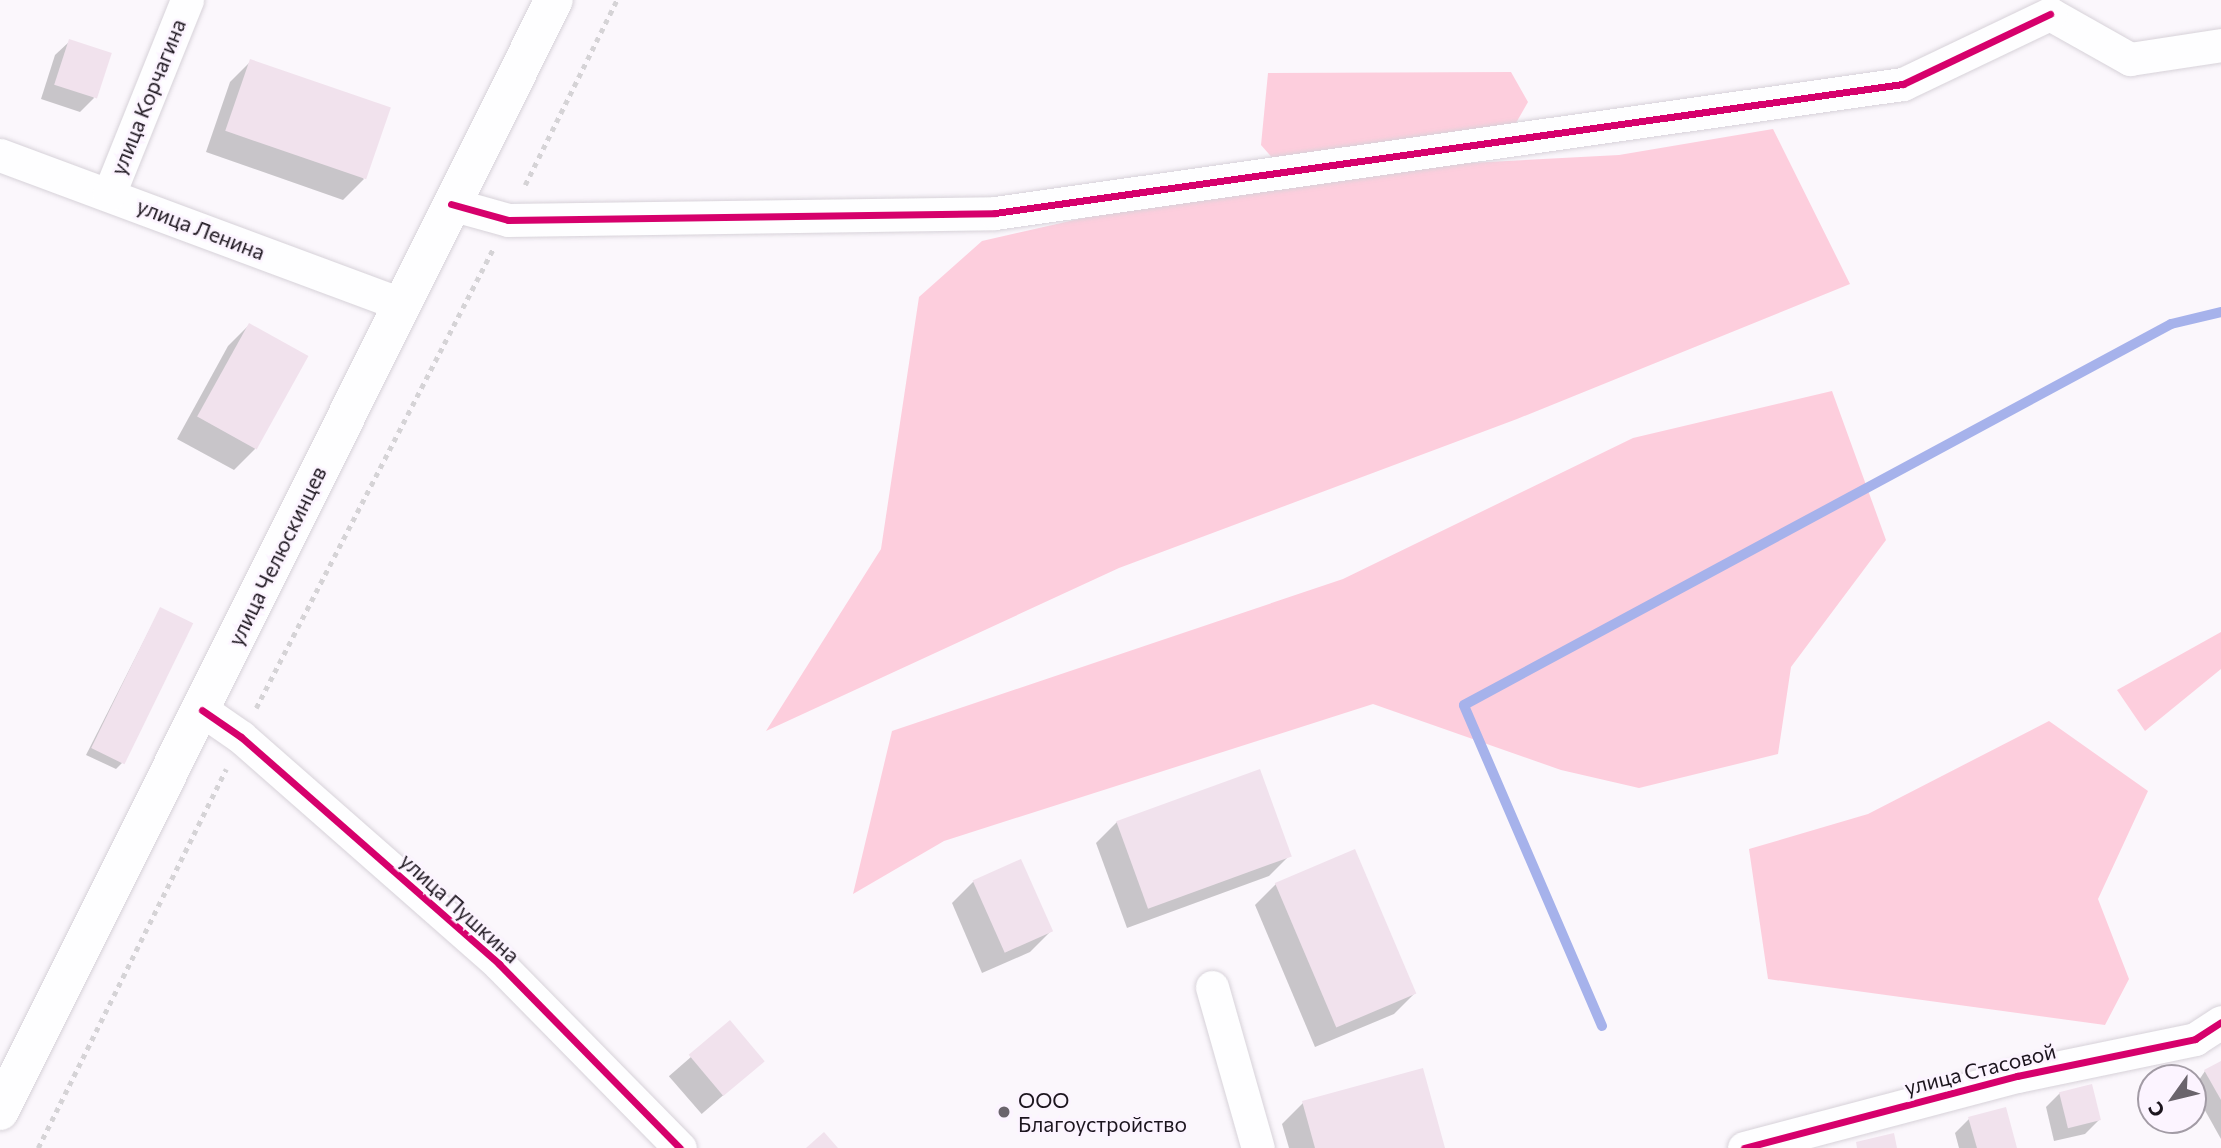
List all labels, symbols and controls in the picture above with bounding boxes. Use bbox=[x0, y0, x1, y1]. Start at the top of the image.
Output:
street label: улица Корчагина bbox=[105, 15, 191, 179]
street label: улица Ленина bbox=[133, 193, 269, 265]
street label: улица Челюскинцев bbox=[223, 462, 331, 650]
street label: улица Пушкина bbox=[395, 848, 525, 968]
street label: улица Стасовой bbox=[1902, 1038, 2058, 1100]
north arrow bbox=[2137, 1064, 2207, 1134]
place label: ООО Благоустройство bbox=[1018, 1087, 1187, 1137]
text: С bbox=[2143, 1098, 2169, 1122]
marker: ООО Благоустройство bbox=[996, 1104, 1012, 1120]

